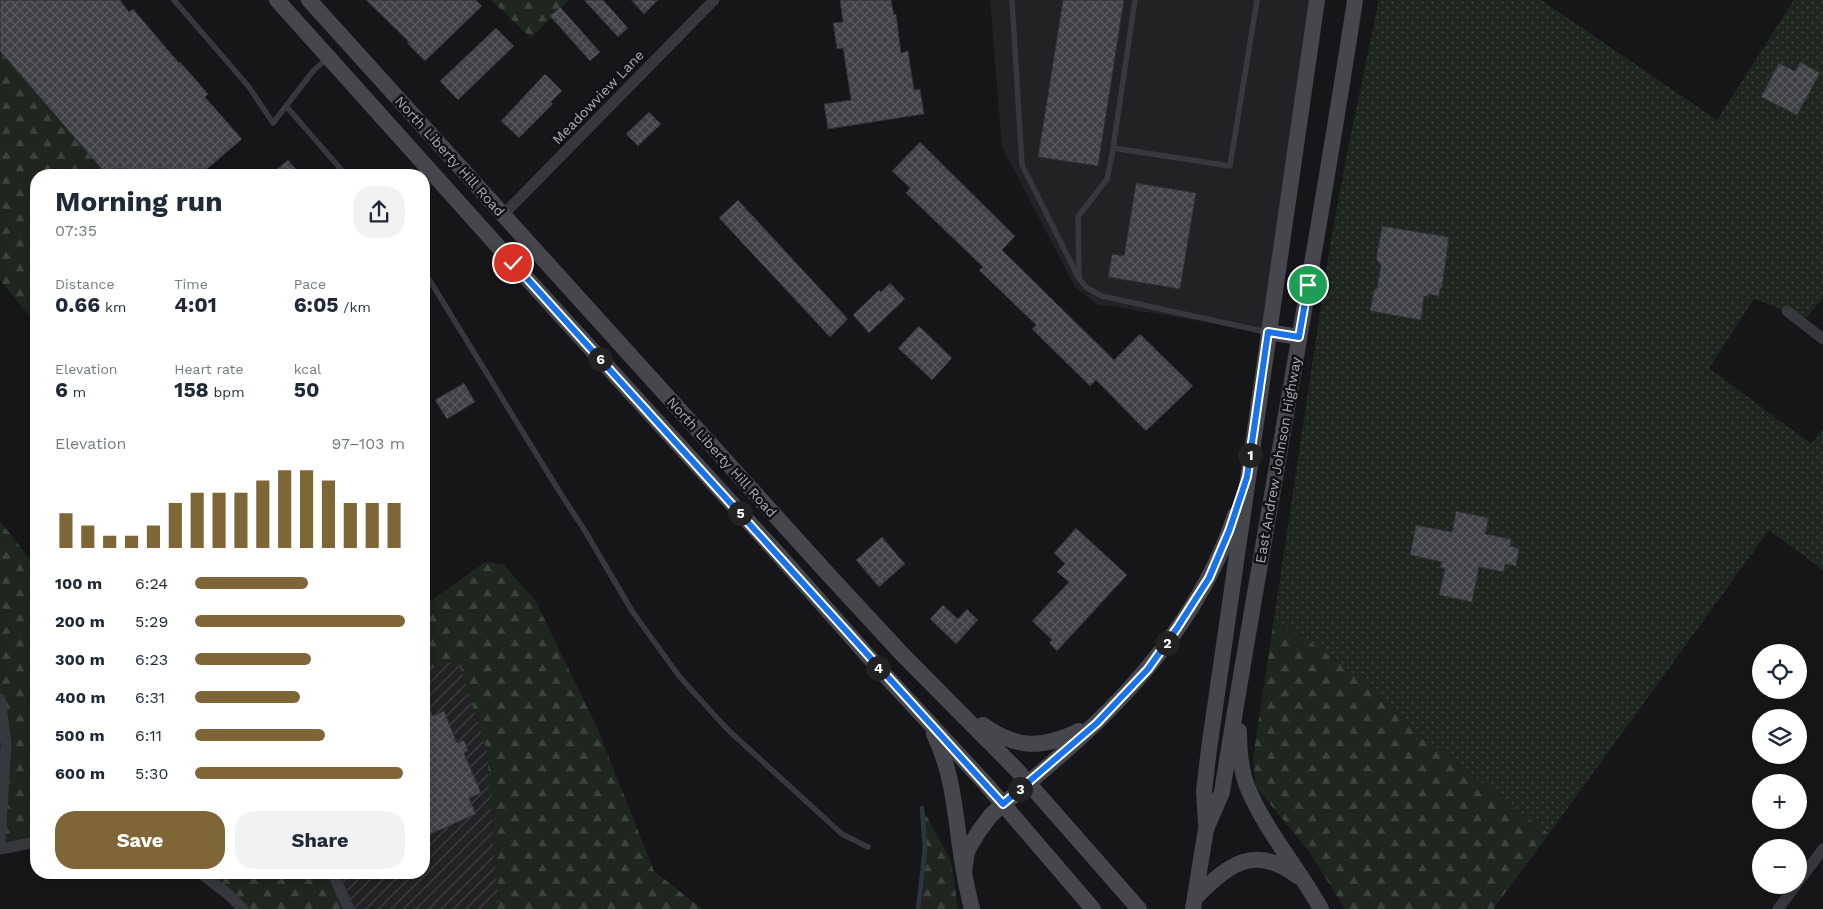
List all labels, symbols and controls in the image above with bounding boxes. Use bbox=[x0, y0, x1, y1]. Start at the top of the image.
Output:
street label: Meadowview Lane bbox=[549, 47, 647, 147]
street label: North Liberty Hill Road bbox=[392, 93, 508, 219]
text: Morning run bbox=[55, 185, 223, 218]
button: share bbox=[353, 186, 405, 238]
text: 07:35 bbox=[55, 221, 97, 240]
pin bbox=[492, 242, 534, 284]
icon: check bbox=[499, 249, 527, 277]
pin bbox=[1287, 264, 1329, 306]
icon: arrive bbox=[1294, 271, 1322, 299]
text: Distance bbox=[55, 276, 115, 292]
text: Time bbox=[174, 276, 208, 292]
text: Pace bbox=[294, 276, 326, 292]
text: 0.66 bbox=[55, 292, 100, 317]
text: 4:01 bbox=[174, 292, 217, 317]
text: 6:05 bbox=[294, 292, 339, 317]
text: km bbox=[100, 299, 126, 315]
text: /km bbox=[339, 299, 371, 315]
pin: 6 bbox=[588, 346, 612, 372]
text: 6 bbox=[596, 351, 605, 367]
street label: East Andrew Johnson Highway bbox=[1252, 355, 1304, 564]
text: Elevation bbox=[55, 361, 118, 377]
text: Heart rate bbox=[174, 361, 244, 377]
text: kcal bbox=[294, 361, 321, 377]
text: 6 bbox=[55, 377, 68, 402]
text: 158 bbox=[174, 377, 209, 402]
text: 50 bbox=[294, 377, 319, 402]
text: m bbox=[68, 384, 86, 400]
text: bpm bbox=[209, 384, 244, 400]
street label: North Liberty Hill Road bbox=[664, 394, 780, 520]
text: Elevation bbox=[55, 434, 126, 453]
text: 97–103 m bbox=[331, 434, 405, 453]
pin: 1 bbox=[1238, 442, 1262, 468]
text: 1 bbox=[1247, 447, 1254, 463]
pin: 5 bbox=[728, 500, 752, 526]
text: 5 bbox=[736, 505, 745, 521]
text: 100 m bbox=[55, 574, 102, 593]
text: 6:24 bbox=[135, 574, 168, 593]
text: 200 m bbox=[55, 612, 105, 631]
text: 5:29 bbox=[135, 612, 168, 631]
pin: 2 bbox=[1154, 630, 1180, 656]
text: 2 bbox=[1163, 635, 1172, 651]
map controls bbox=[1752, 644, 1807, 894]
button: locate bbox=[1752, 644, 1807, 699]
text: 300 m bbox=[55, 650, 105, 669]
text: 6:23 bbox=[135, 650, 168, 669]
pin: 4 bbox=[866, 656, 890, 680]
text: 4 bbox=[874, 660, 883, 676]
text: 400 m bbox=[55, 688, 106, 707]
text: 6:31 bbox=[135, 688, 165, 707]
button: layers bbox=[1752, 709, 1807, 764]
text: 500 m bbox=[55, 726, 105, 745]
text: 6:11 bbox=[135, 726, 162, 745]
text: 600 m bbox=[55, 764, 105, 783]
text: 5:30 bbox=[135, 764, 168, 783]
button: + bbox=[1752, 774, 1807, 829]
pin: 3 bbox=[1008, 776, 1032, 802]
text: 3 bbox=[1016, 781, 1025, 797]
button: Save bbox=[55, 811, 225, 869]
button: Share bbox=[235, 811, 405, 869]
button: − bbox=[1752, 839, 1807, 894]

